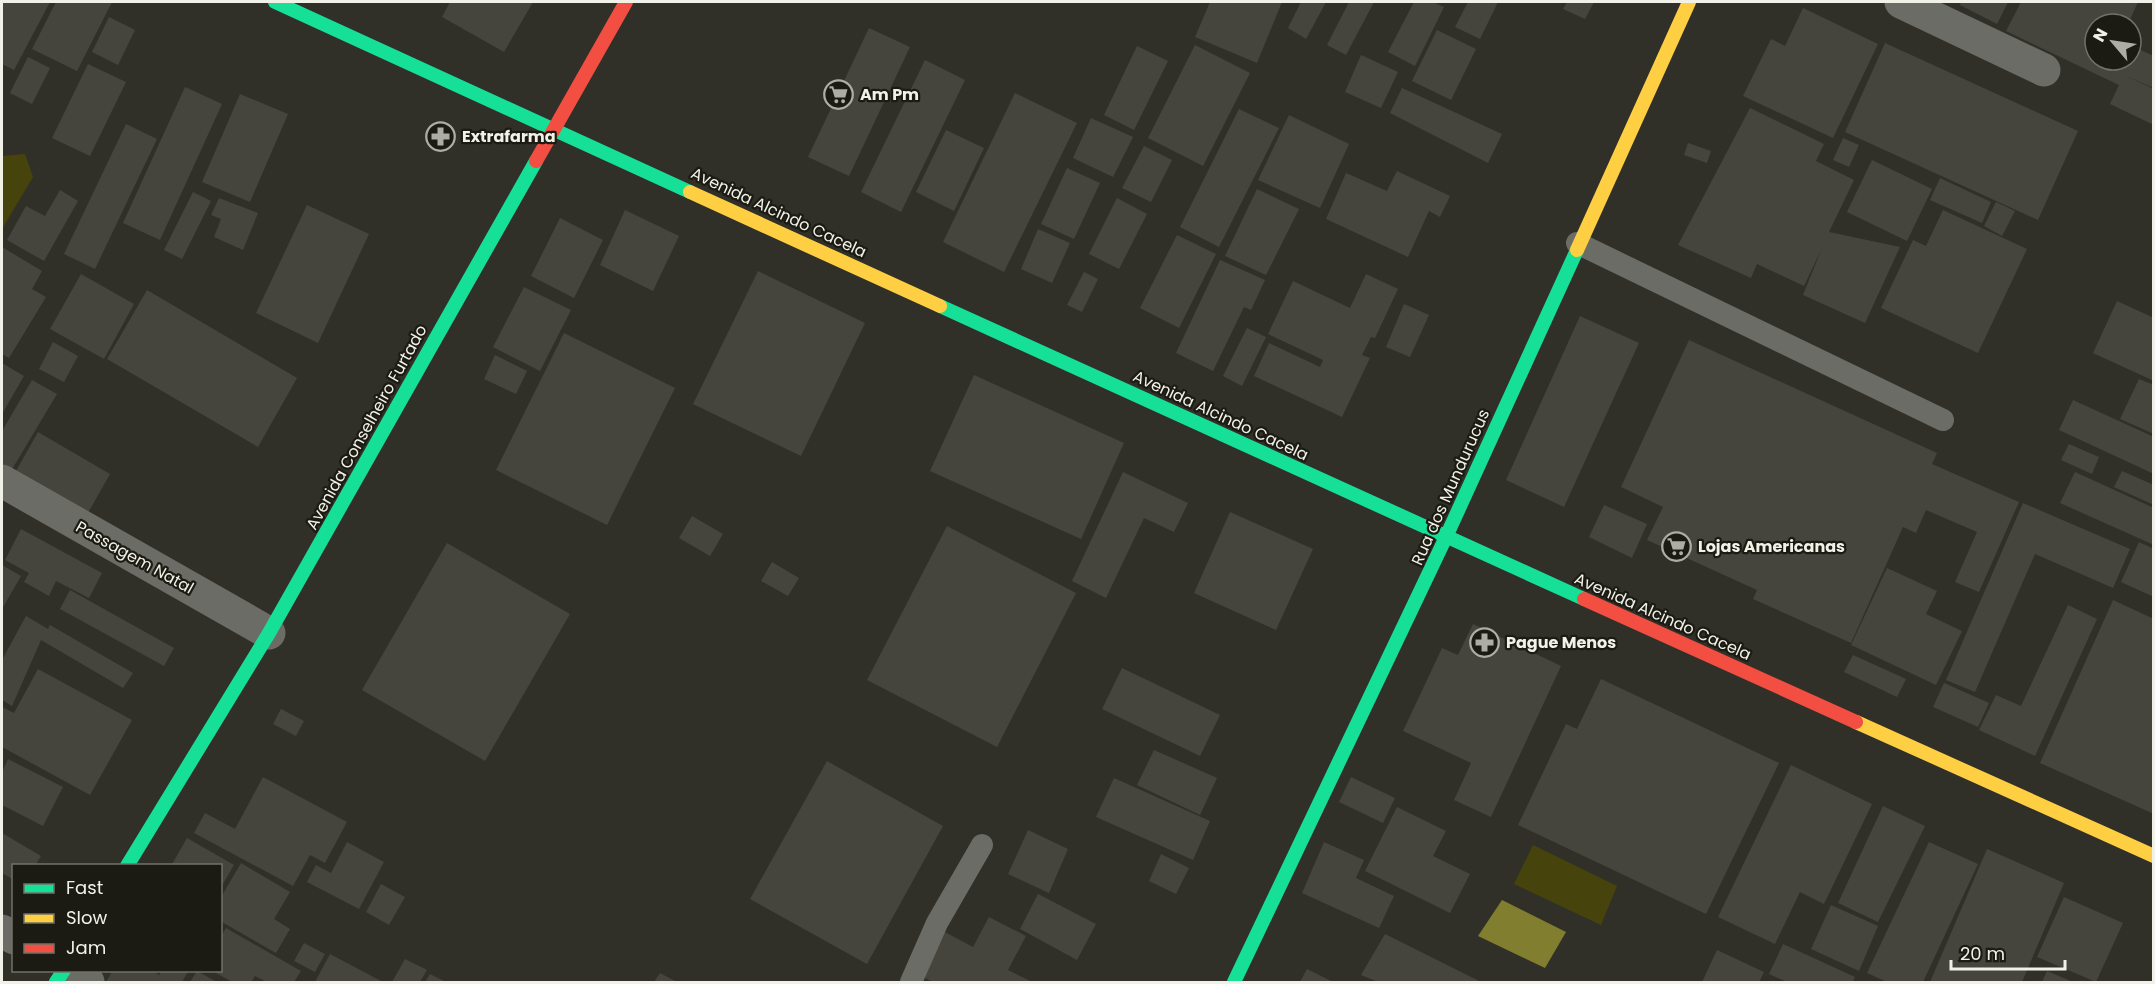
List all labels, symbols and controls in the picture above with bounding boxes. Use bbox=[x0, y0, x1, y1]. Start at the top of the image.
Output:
north arrow bbox=[2083, 12, 2143, 72]
text: N bbox=[2087, 24, 2113, 46]
supermarket icon: Am Pm bbox=[823, 78, 855, 110]
place label: Am Pm bbox=[860, 83, 919, 106]
pharmacy icon: Extrafarma bbox=[425, 120, 457, 152]
place label: Extrafarma bbox=[462, 125, 556, 148]
street label: Avenida Alcindo Cacela bbox=[687, 162, 870, 263]
street label: Avenida Conselheiro Furtado bbox=[300, 320, 433, 534]
street label: Avenida Alcindo Cacela bbox=[1129, 365, 1312, 466]
street label: Rua dos Mundurucus bbox=[1406, 406, 1495, 569]
street label: Passagem Natal bbox=[72, 515, 198, 599]
supermarket icon: Lojas Americanas bbox=[1661, 530, 1693, 562]
place label: Lojas Americanas bbox=[1698, 535, 1845, 558]
street label: Avenida Alcindo Cacela bbox=[1571, 567, 1755, 666]
pharmacy icon: Pague Menos bbox=[1469, 626, 1501, 658]
place label: Pague Menos bbox=[1506, 631, 1616, 654]
legend bbox=[12, 864, 222, 972]
text: Fast bbox=[66, 875, 103, 900]
text: Slow bbox=[66, 905, 108, 930]
scale bar bbox=[1951, 933, 2065, 971]
text: Jam bbox=[66, 935, 106, 960]
text: 20 m bbox=[1960, 941, 2005, 966]

